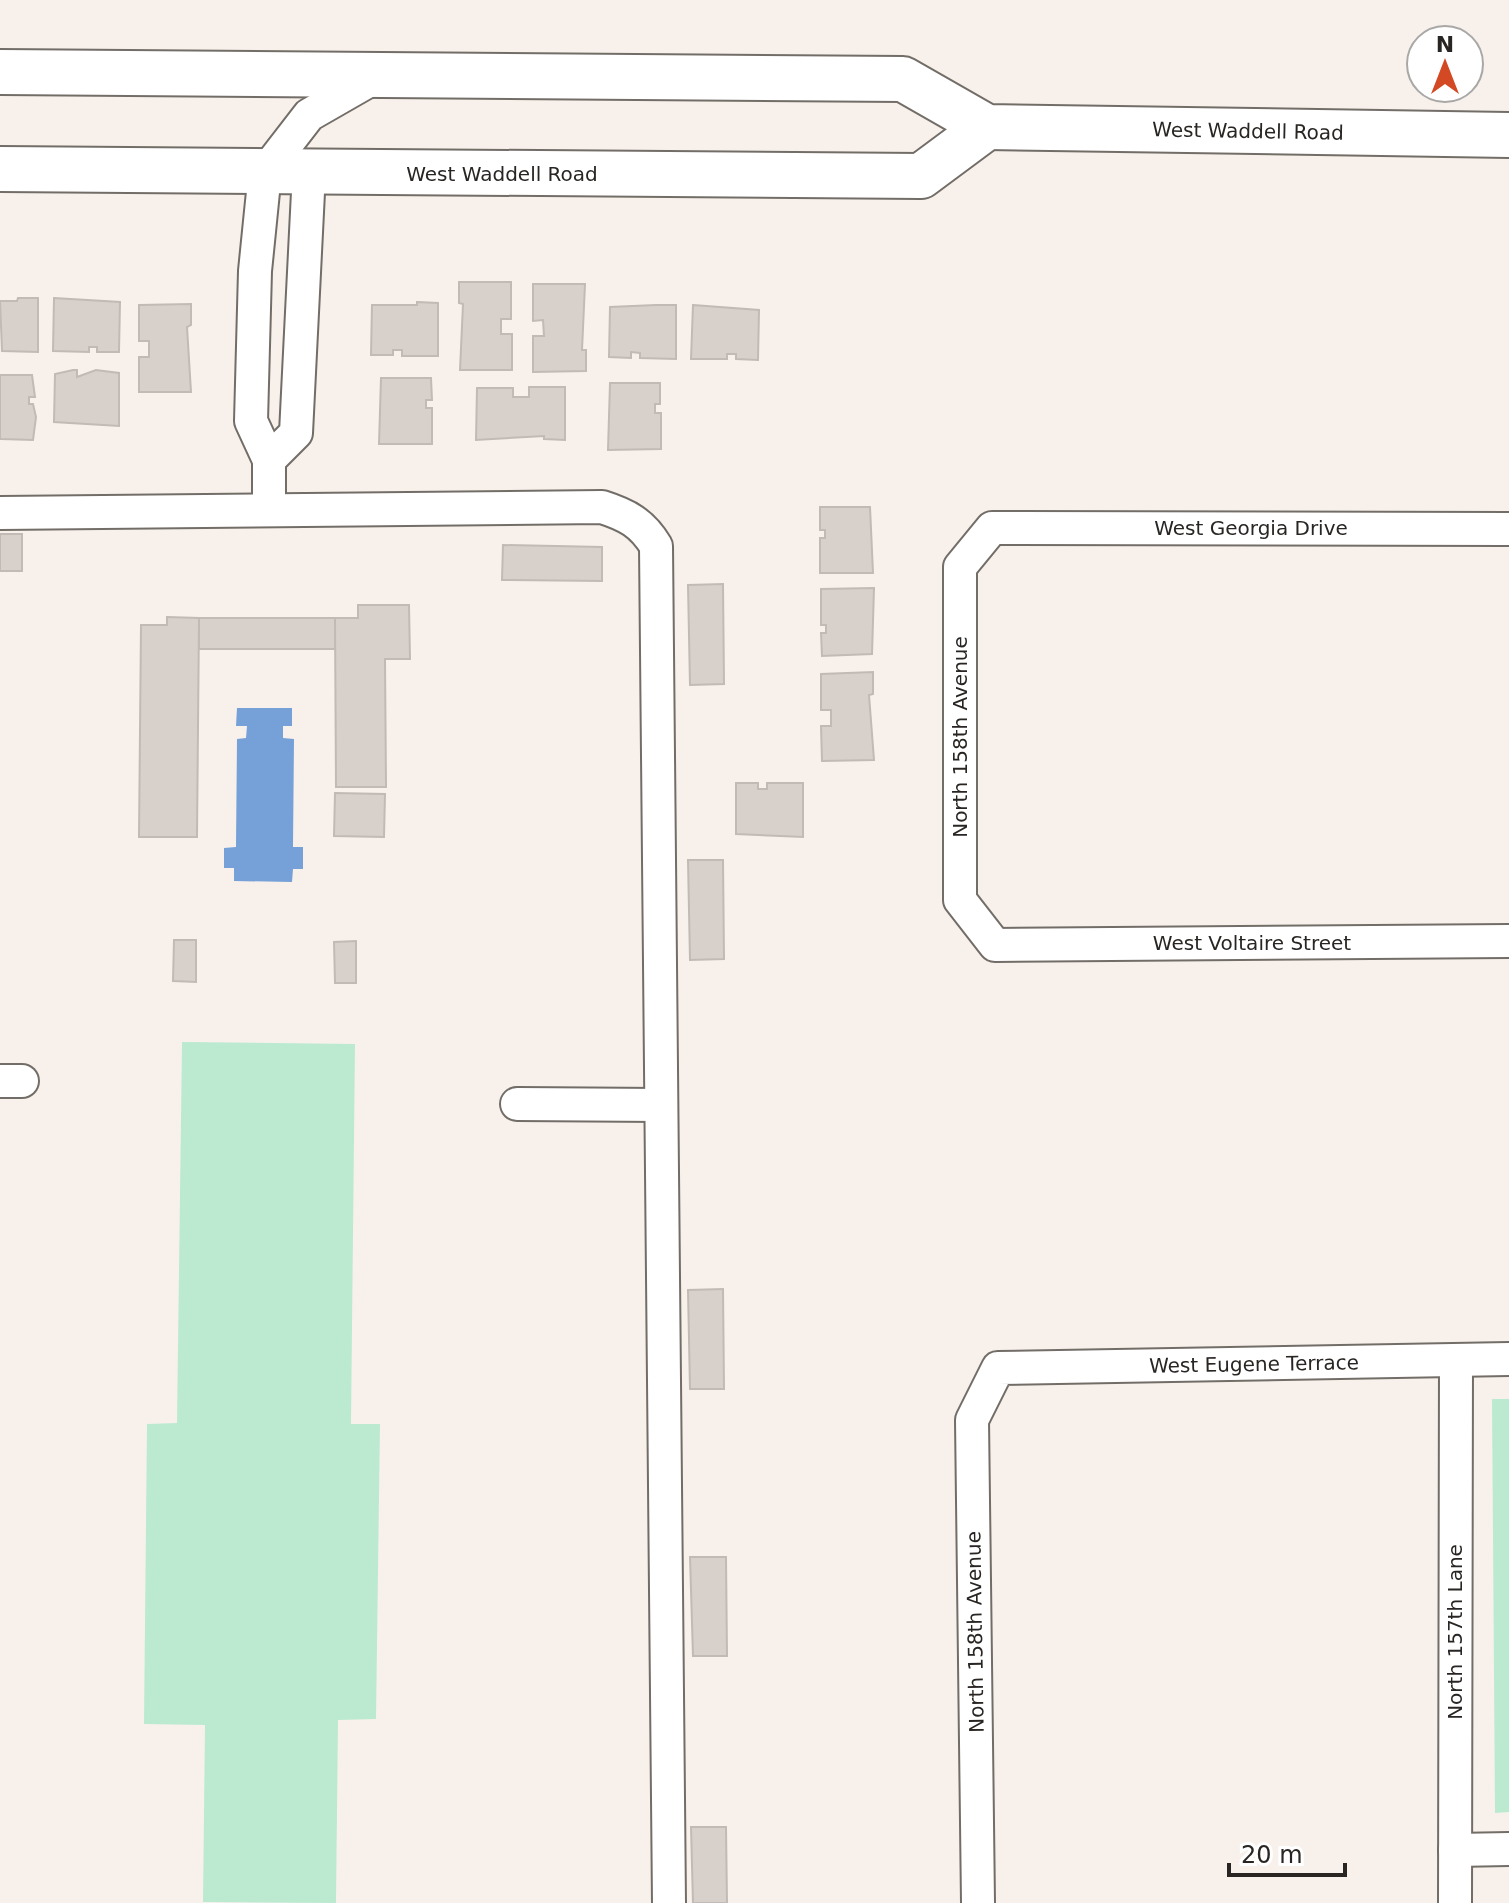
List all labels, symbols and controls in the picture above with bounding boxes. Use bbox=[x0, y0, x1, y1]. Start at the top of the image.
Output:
north arrow bbox=[1405, 24, 1485, 104]
text: N bbox=[1436, 32, 1454, 57]
street label: West Waddell Road bbox=[1152, 117, 1344, 145]
street label: West Waddell Road bbox=[406, 162, 598, 186]
street label: West Georgia Drive bbox=[1154, 516, 1348, 540]
street label: North 158th Avenue bbox=[948, 636, 972, 838]
street label: West Voltaire Street bbox=[1153, 931, 1351, 955]
street label: West Eugene Terrace bbox=[1149, 1350, 1359, 1378]
street label: North 158th Avenue bbox=[961, 1531, 989, 1733]
street label: North 157th Lane bbox=[1443, 1544, 1467, 1720]
scale bar bbox=[1229, 1827, 1345, 1877]
text: 20 m bbox=[1241, 1841, 1303, 1869]

